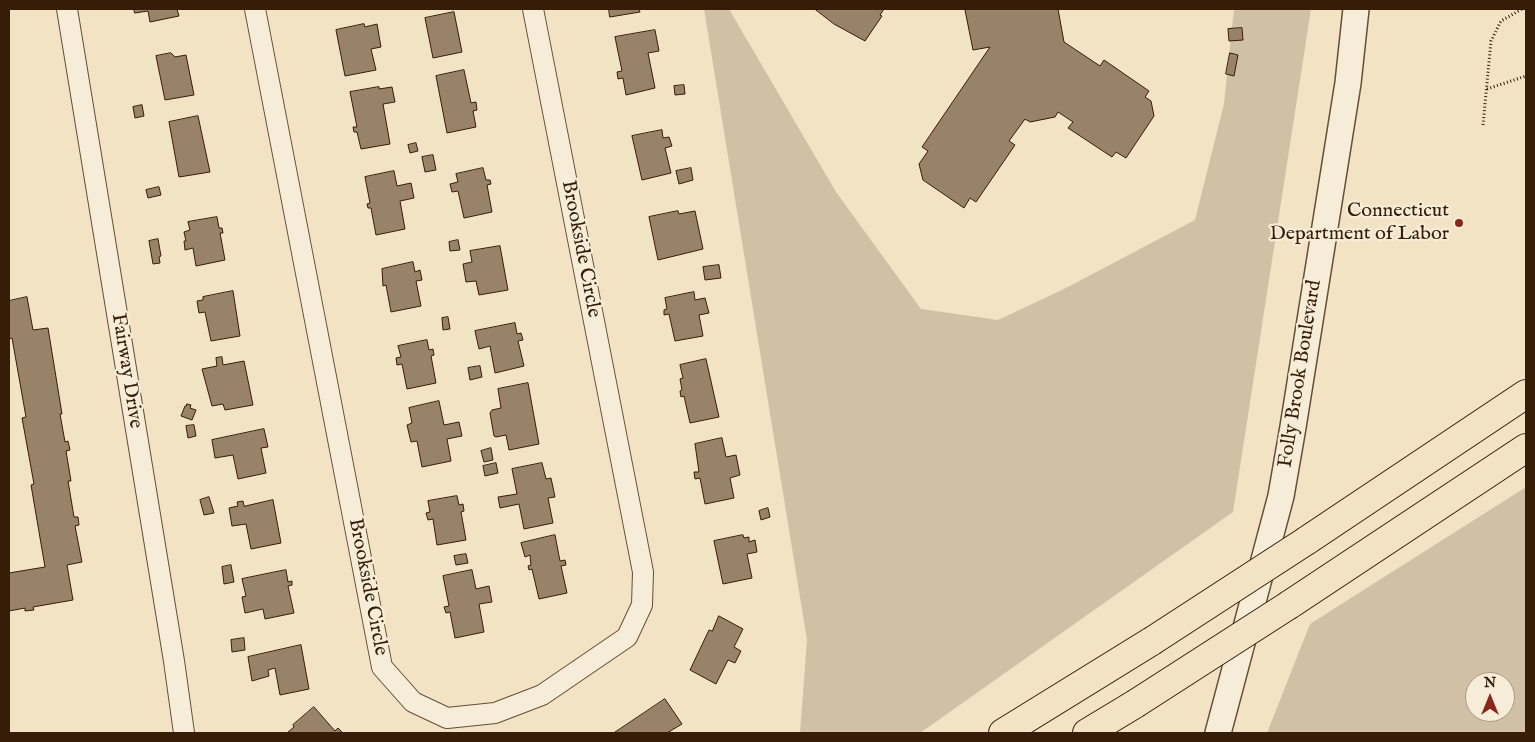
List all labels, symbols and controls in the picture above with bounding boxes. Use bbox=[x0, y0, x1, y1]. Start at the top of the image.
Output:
street label: Brookside Circle bbox=[555, 178, 605, 320]
place label: Connecticut Department of Labor bbox=[1270, 200, 1449, 247]
marker: Connecticut Department of Labor bbox=[1453, 217, 1465, 229]
street label: Folly Brook Boulevard bbox=[1274, 278, 1328, 470]
street label: Fairway Drive bbox=[105, 312, 147, 430]
street label: Brookside Circle bbox=[342, 516, 392, 658]
north arrow bbox=[1465, 672, 1515, 722]
text: N bbox=[1484, 674, 1496, 692]

